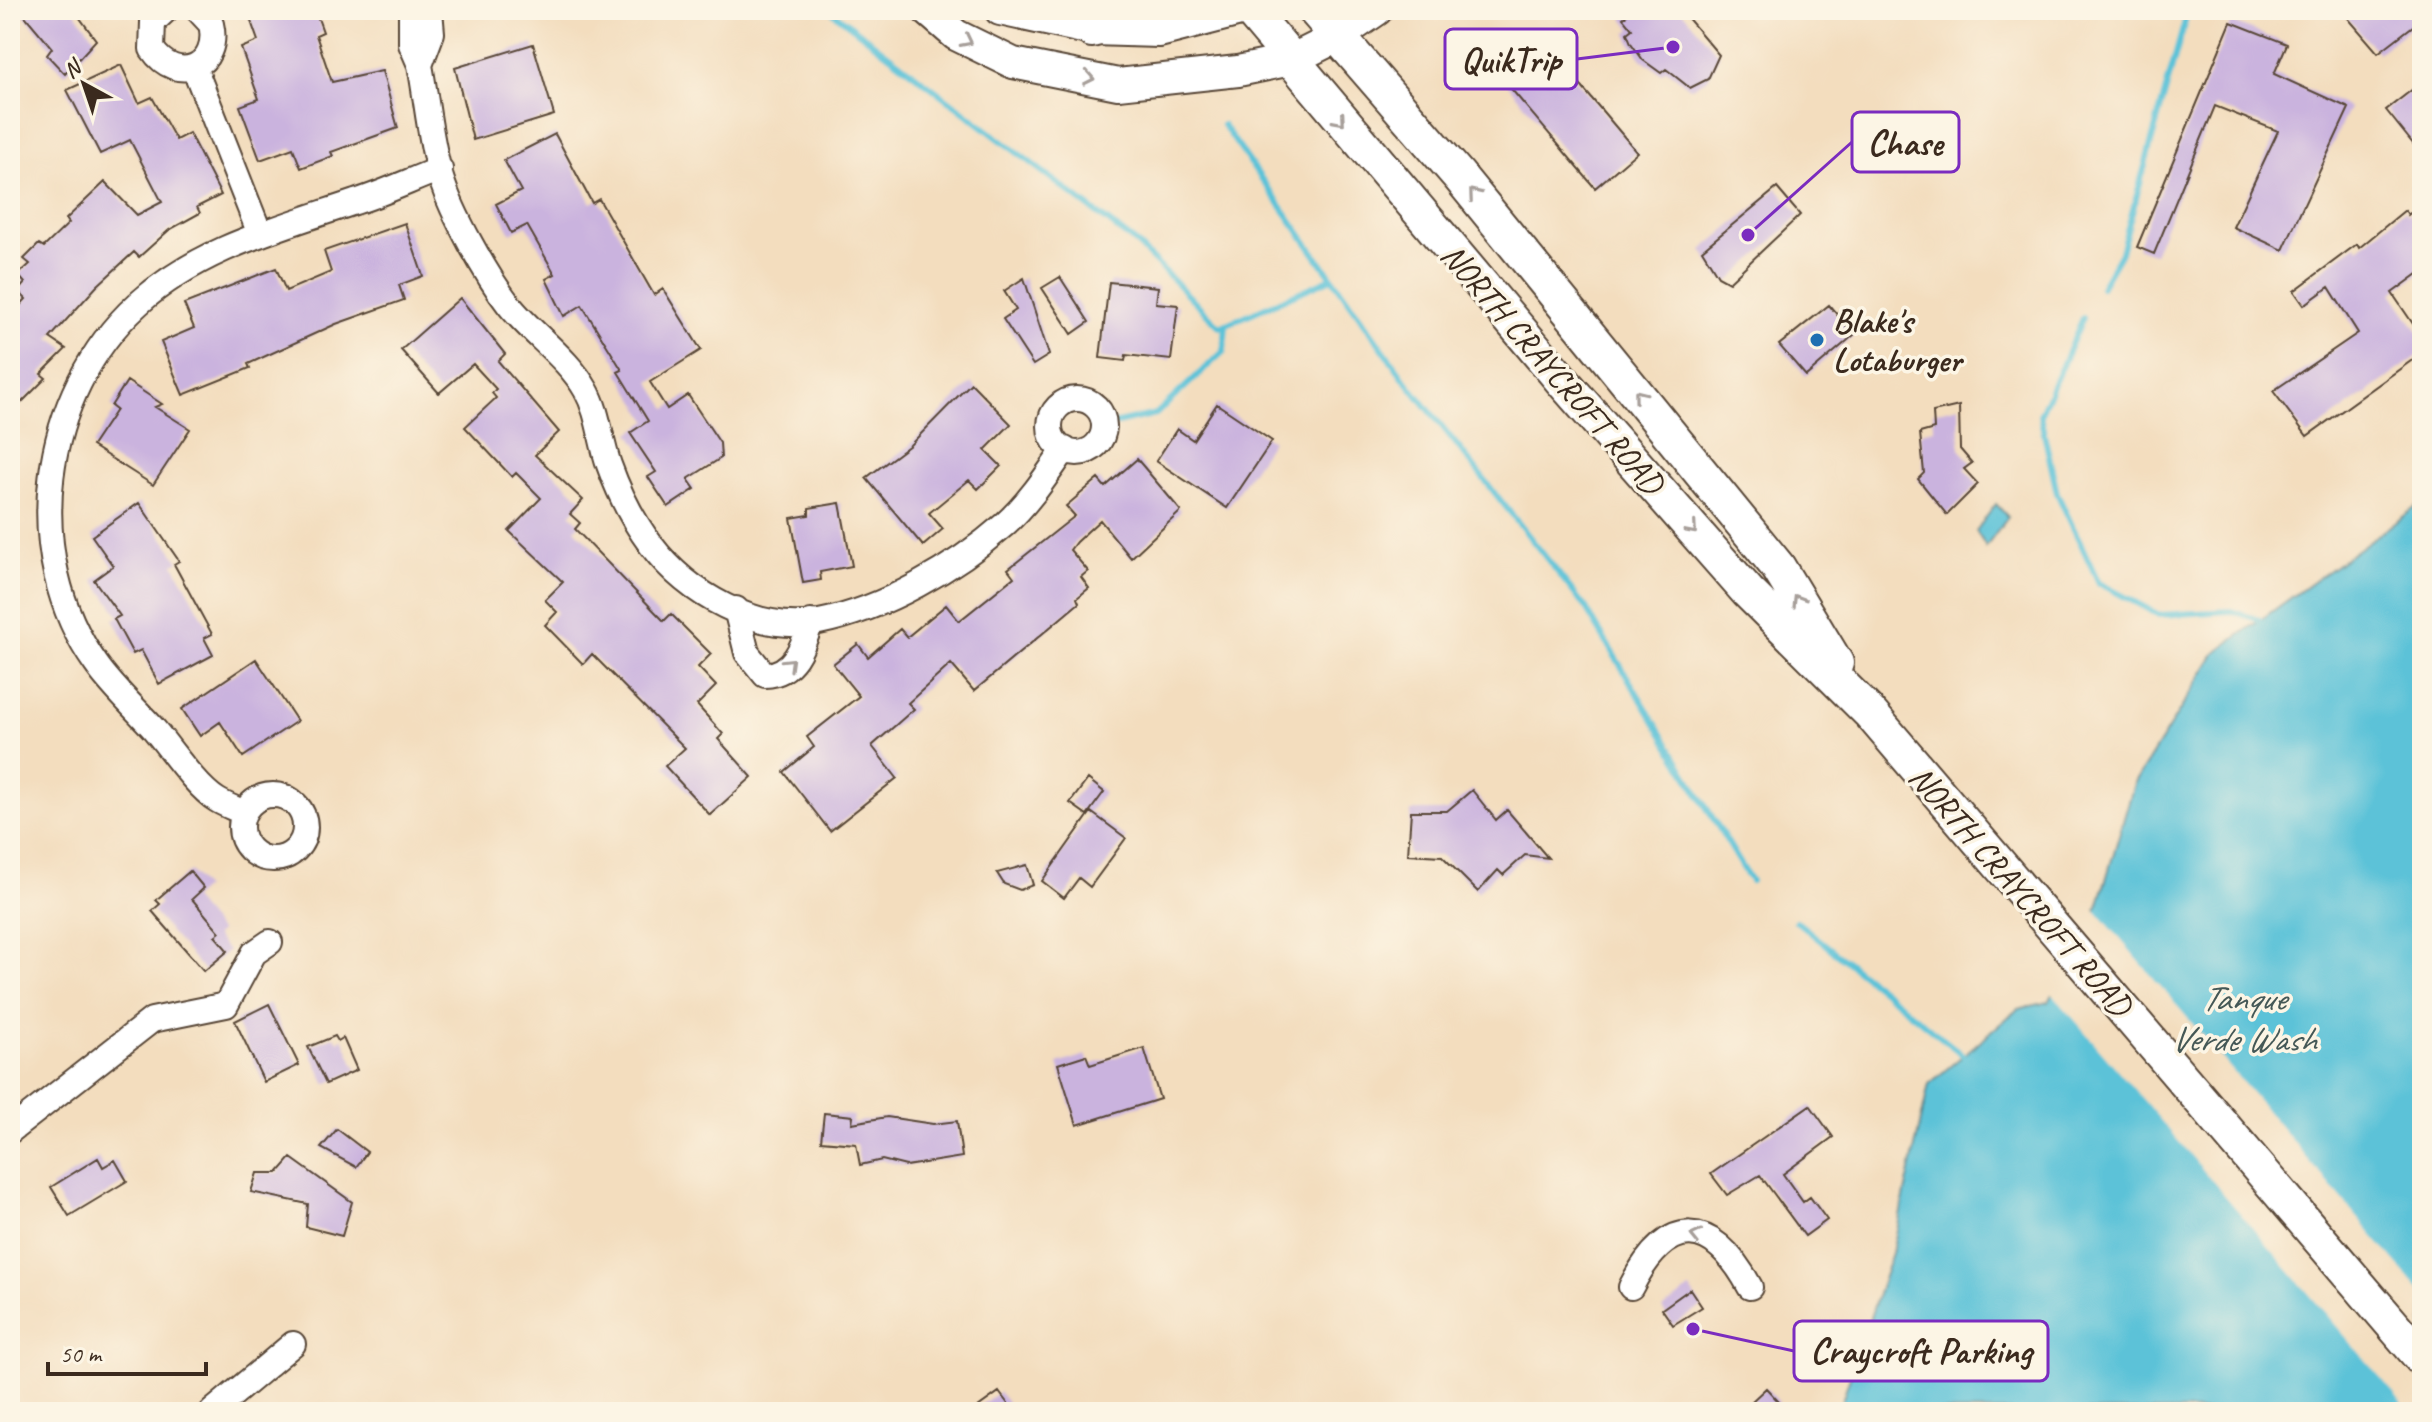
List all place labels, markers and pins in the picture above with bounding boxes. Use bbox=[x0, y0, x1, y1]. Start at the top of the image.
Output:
callout: QuikTrip bbox=[1445, 29, 1577, 89]
callout: Chase bbox=[1852, 112, 1959, 172]
place label: Blake's Lotaburger bbox=[1833, 299, 1965, 381]
marker: Blake's Lotaburger bbox=[1808, 331, 1826, 349]
callout: Craycroft Parking bbox=[1794, 1321, 2048, 1381]

